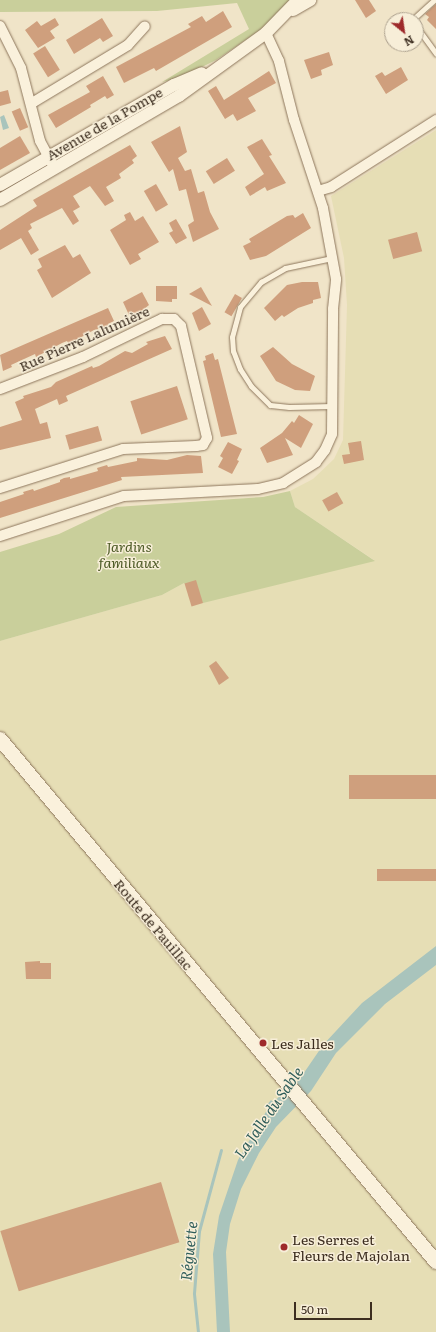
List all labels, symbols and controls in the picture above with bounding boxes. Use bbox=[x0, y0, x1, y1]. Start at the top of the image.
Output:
north arrow bbox=[384, 12, 424, 52]
text: N bbox=[402, 32, 418, 51]
street label: Avenue de la Pompe bbox=[43, 83, 165, 163]
street label: Rue Pierre Lalumière bbox=[16, 302, 152, 374]
park label: Jardins familiaux bbox=[99, 538, 159, 570]
street label: Route de Pauillac bbox=[111, 875, 197, 973]
place label: Les Jalles bbox=[271, 1035, 334, 1051]
marker: Les Jalles bbox=[258, 1038, 268, 1048]
water label: La Jalle du Sable bbox=[230, 1063, 306, 1161]
water label: Réguette bbox=[176, 1220, 200, 1282]
place label: Les Serres et Fleurs de Majolan bbox=[292, 1231, 410, 1264]
marker: Les Serres et Fleurs de Majolan bbox=[279, 1242, 289, 1252]
scale bar bbox=[296, 1294, 374, 1320]
text: 50 m bbox=[301, 1300, 328, 1318]

